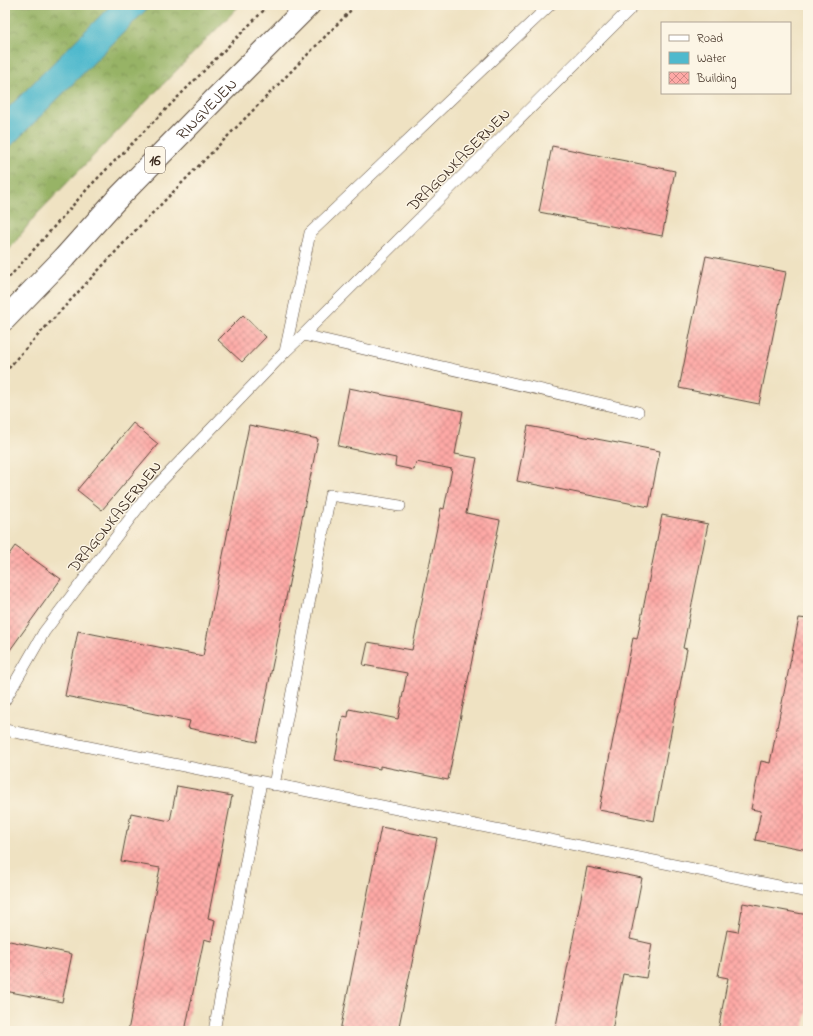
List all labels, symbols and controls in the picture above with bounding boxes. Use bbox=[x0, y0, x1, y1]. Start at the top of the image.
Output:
legend bbox=[661, 22, 791, 94]
text: Road bbox=[697, 30, 723, 48]
text: Water bbox=[697, 50, 726, 68]
text: Building bbox=[696, 70, 736, 89]
street label: RINGVEJEN bbox=[171, 73, 244, 146]
street label: DRAGONKASERNEN bbox=[401, 103, 517, 218]
road number: 16 bbox=[145, 147, 165, 173]
street label: DRAGONKASERNEN bbox=[62, 456, 168, 579]

